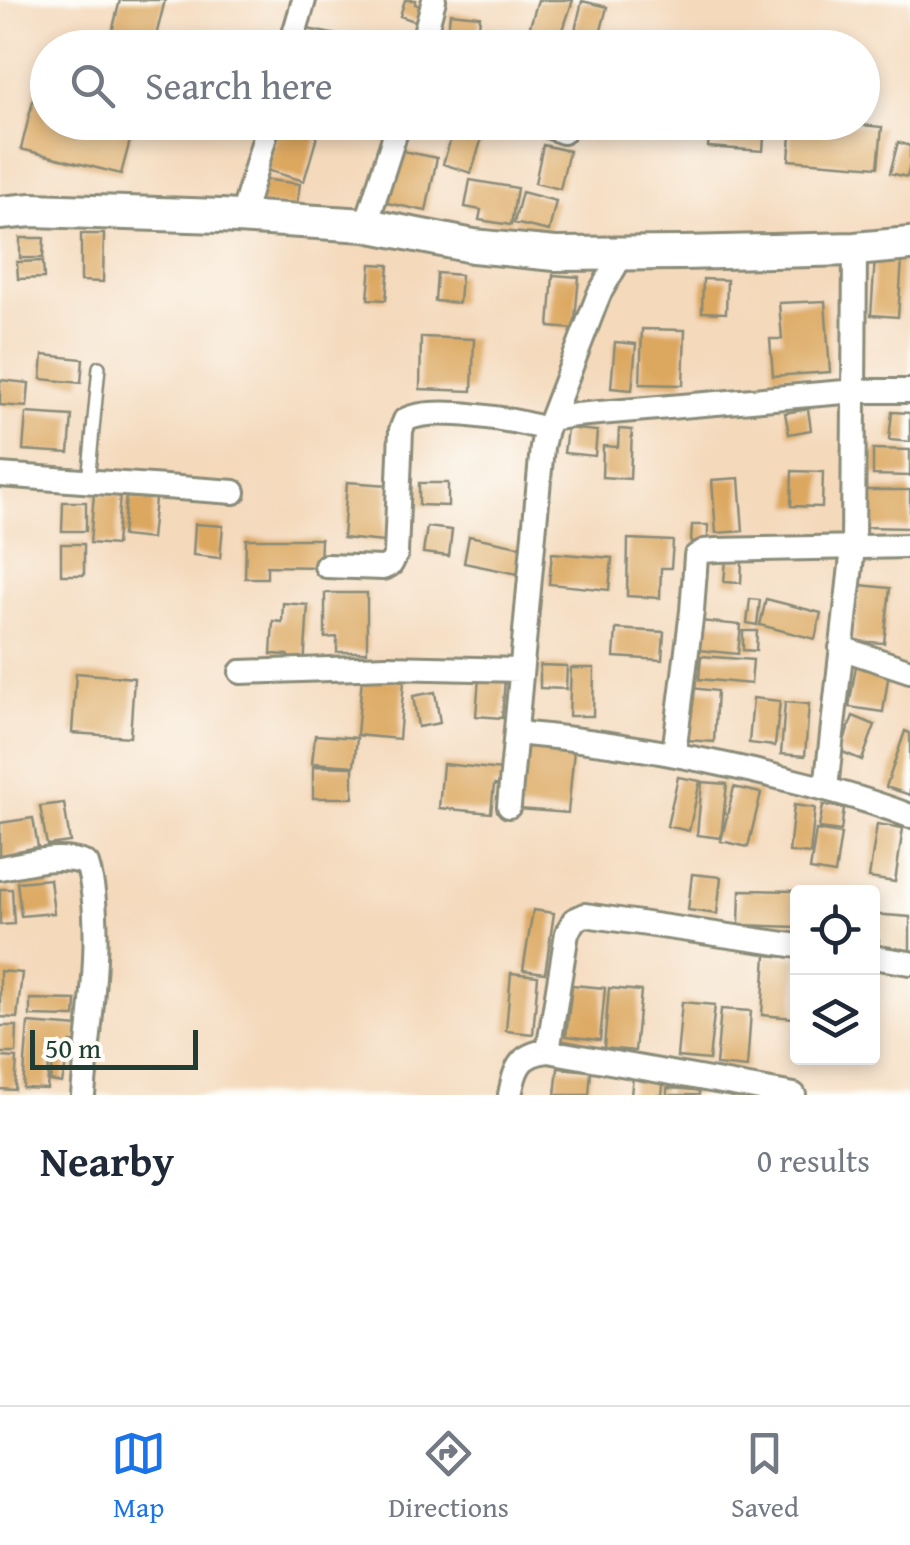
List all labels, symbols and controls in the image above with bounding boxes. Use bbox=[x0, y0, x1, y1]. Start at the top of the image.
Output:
search box bbox=[30, 30, 880, 140]
text: Search here bbox=[145, 57, 333, 113]
icon: search bbox=[65, 58, 120, 113]
map controls bbox=[790, 885, 880, 1065]
button: locate bbox=[790, 885, 880, 975]
button: layers bbox=[790, 975, 880, 1065]
scale bar bbox=[30, 1025, 198, 1070]
text: 50 m bbox=[45, 1027, 101, 1068]
text: Nearby bbox=[40, 1130, 174, 1191]
text: 0 results bbox=[757, 1137, 870, 1184]
tab: Map bbox=[111, 1426, 166, 1527]
tab: Directions bbox=[388, 1426, 509, 1527]
tab: Saved bbox=[731, 1426, 799, 1527]

